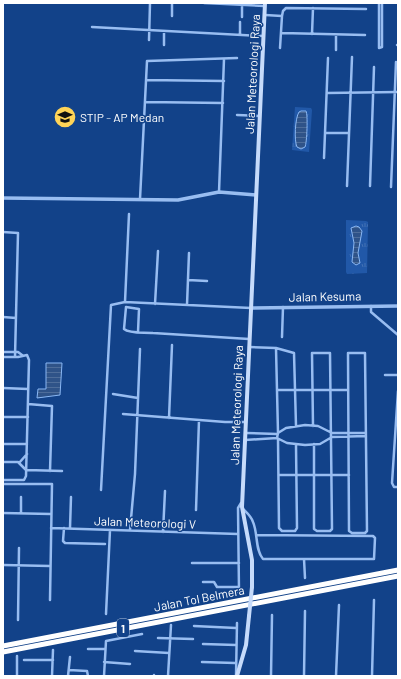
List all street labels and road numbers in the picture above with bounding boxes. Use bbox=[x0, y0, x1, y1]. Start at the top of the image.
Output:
street label: Jalan Meteorologi Raya bbox=[242, 14, 262, 134]
street label: Jalan Kesuma bbox=[289, 288, 361, 304]
street label: Jalan Meteorologi Raya bbox=[227, 345, 245, 465]
street label: Jalan Meteorologi V bbox=[94, 513, 196, 531]
street label: Jalan Tol Belmera bbox=[153, 582, 245, 614]
road number: 1 bbox=[117, 619, 129, 637]

